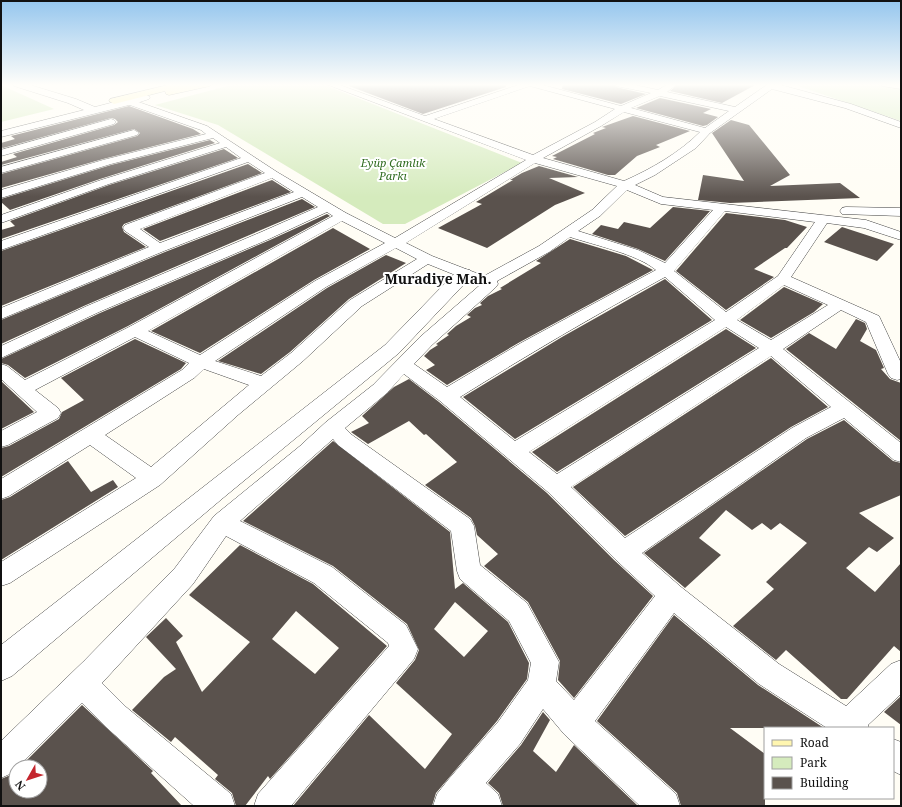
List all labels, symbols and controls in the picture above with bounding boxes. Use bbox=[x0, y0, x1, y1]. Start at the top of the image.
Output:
park label: Eyüp Çamlık Parkı bbox=[360, 155, 426, 183]
district label: Muradiye Mah. bbox=[384, 269, 492, 288]
legend bbox=[764, 727, 894, 799]
text: Road bbox=[800, 734, 830, 751]
text: Park bbox=[800, 754, 828, 771]
north arrow bbox=[8, 759, 48, 799]
text: Building bbox=[800, 774, 849, 791]
text: N bbox=[11, 777, 28, 794]

